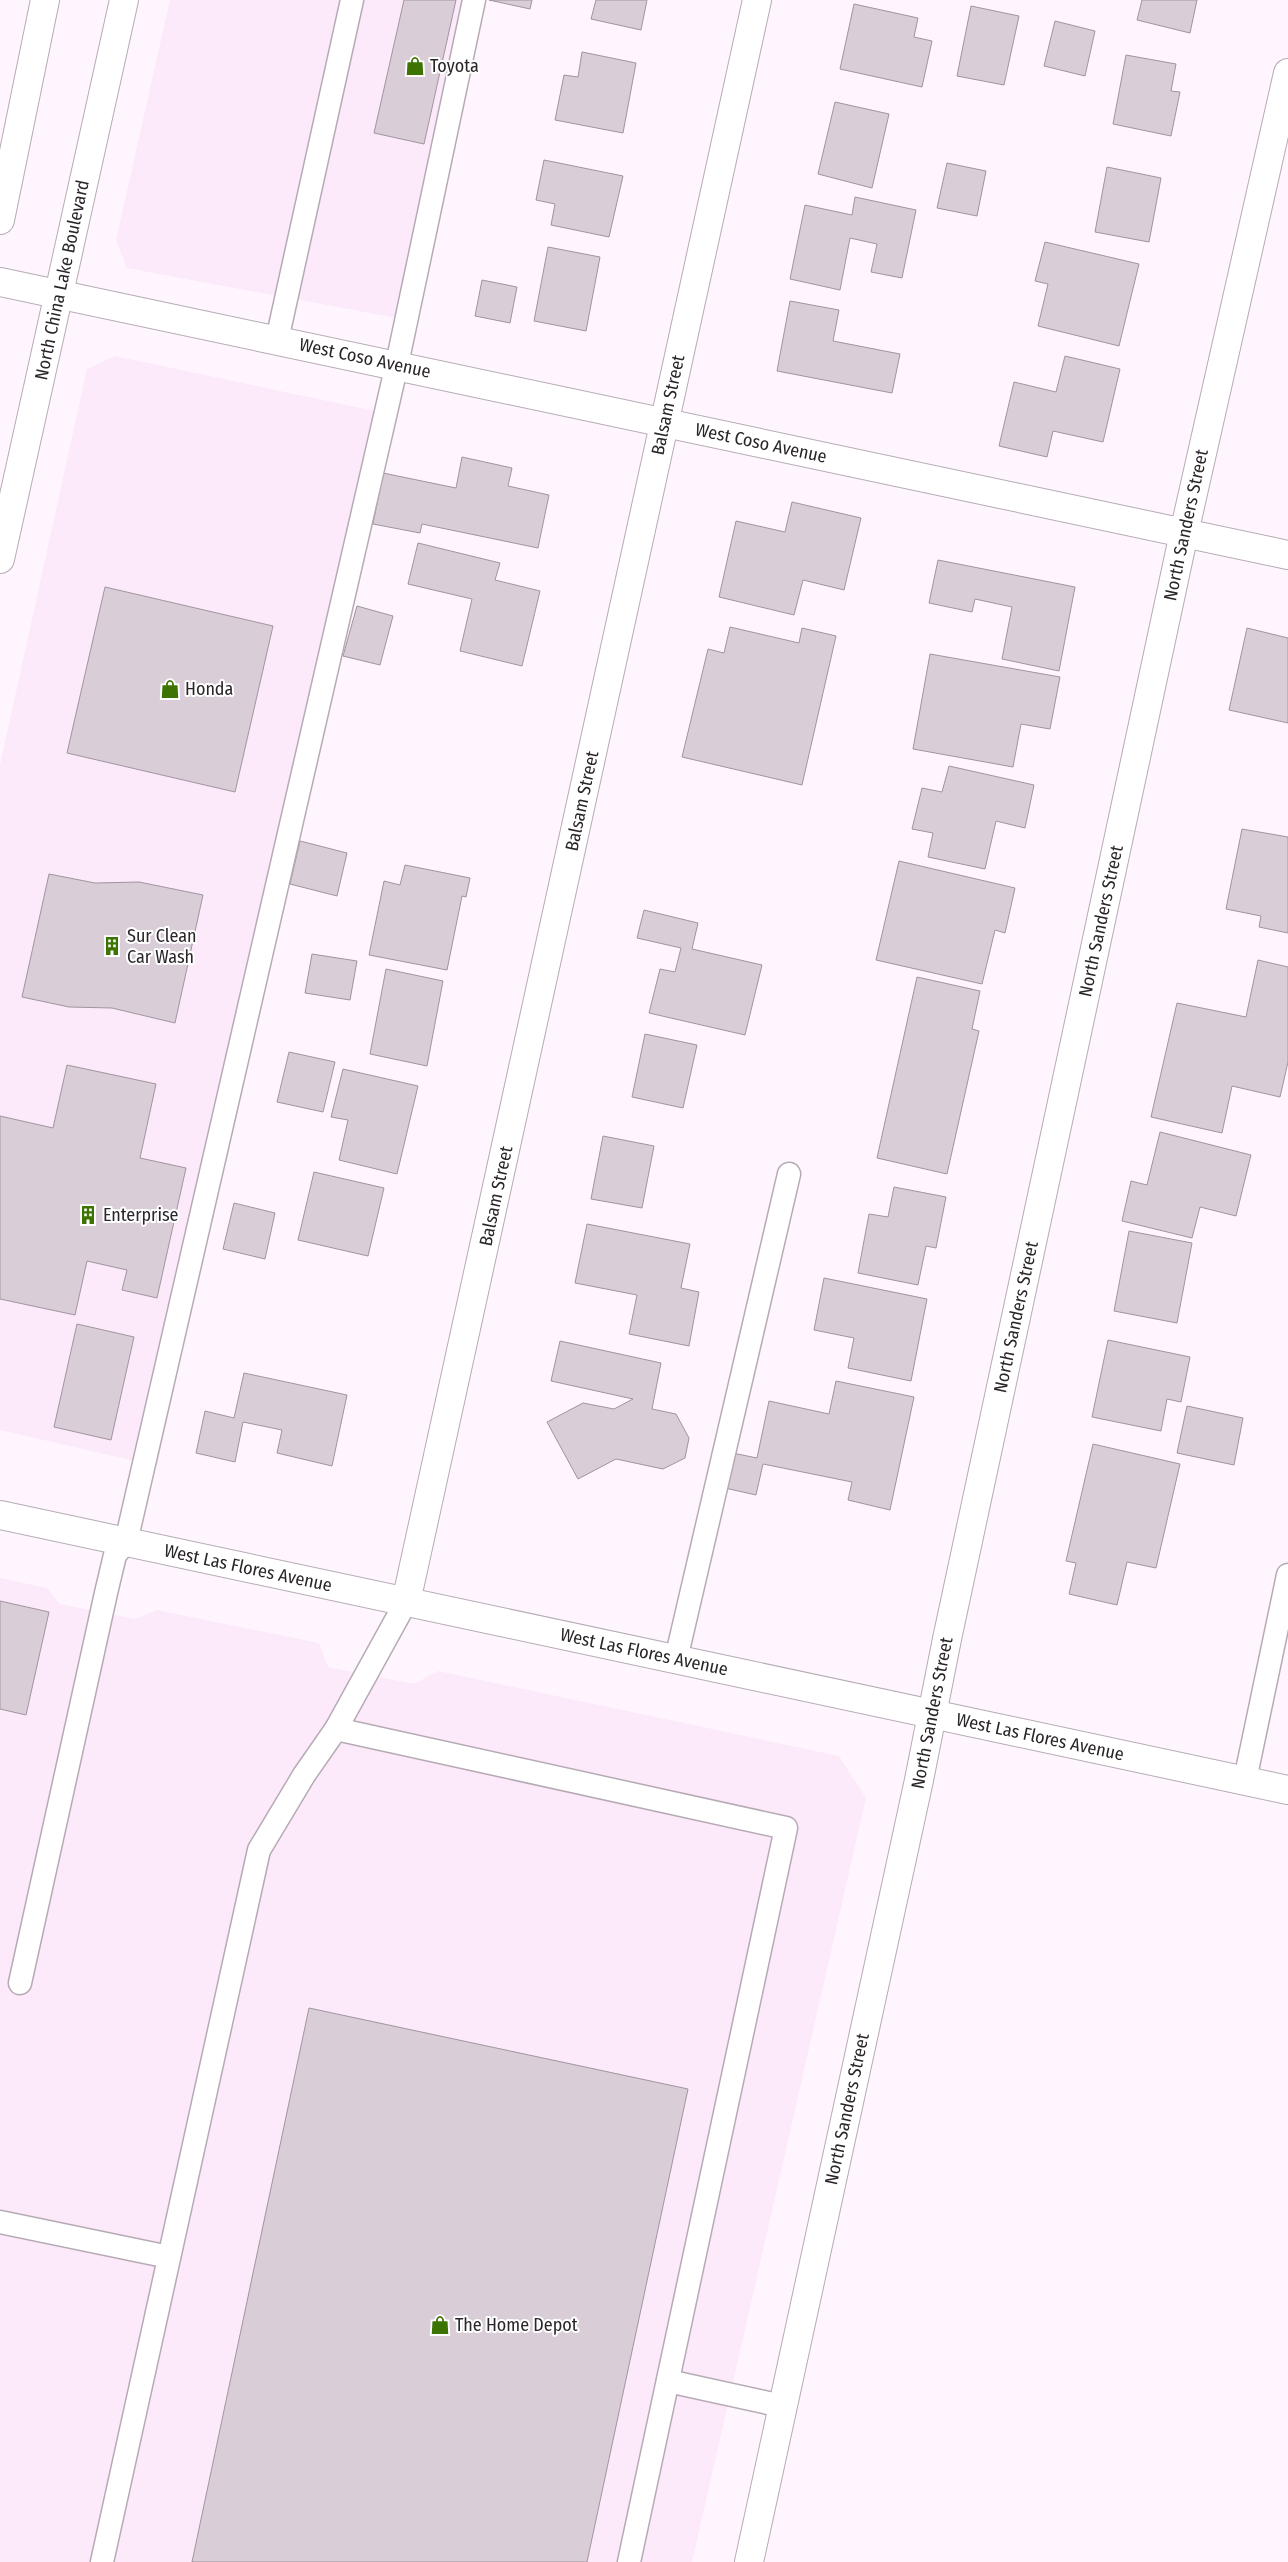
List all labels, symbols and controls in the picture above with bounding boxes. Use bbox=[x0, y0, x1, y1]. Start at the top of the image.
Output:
shop icon: Toyota bbox=[404, 55, 426, 77]
place label: Toyota bbox=[430, 55, 479, 77]
street label: North China Lake Boulevard bbox=[30, 178, 94, 382]
street label: West Coso Avenue bbox=[297, 333, 433, 383]
street label: Balsam Street bbox=[647, 353, 689, 457]
street label: West Coso Avenue bbox=[693, 418, 829, 468]
street label: North Sanders Street bbox=[1159, 447, 1213, 603]
shop icon: Honda bbox=[159, 678, 181, 700]
place label: Honda bbox=[185, 678, 234, 700]
street label: Balsam Street bbox=[561, 749, 603, 853]
street label: North Sanders Street bbox=[1074, 843, 1128, 999]
place label: Sur Clean Car Wash bbox=[127, 925, 197, 968]
building icon: Sur Clean Car Wash bbox=[101, 935, 123, 957]
street label: Balsam Street bbox=[475, 1144, 517, 1248]
building icon: Enterprise bbox=[77, 1204, 99, 1226]
place label: Enterprise bbox=[103, 1204, 179, 1226]
street label: North Sanders Street bbox=[989, 1239, 1043, 1395]
street label: West Las Flores Avenue bbox=[162, 1539, 334, 1597]
street label: West Las Flores Avenue bbox=[558, 1623, 730, 1681]
street label: North Sanders Street bbox=[906, 1635, 958, 1791]
street label: West Las Flores Avenue bbox=[954, 1708, 1126, 1766]
street label: North Sanders Street bbox=[820, 2031, 874, 2187]
shop icon: The Home Depot bbox=[429, 2314, 451, 2336]
place label: The Home Depot bbox=[455, 2314, 578, 2336]

